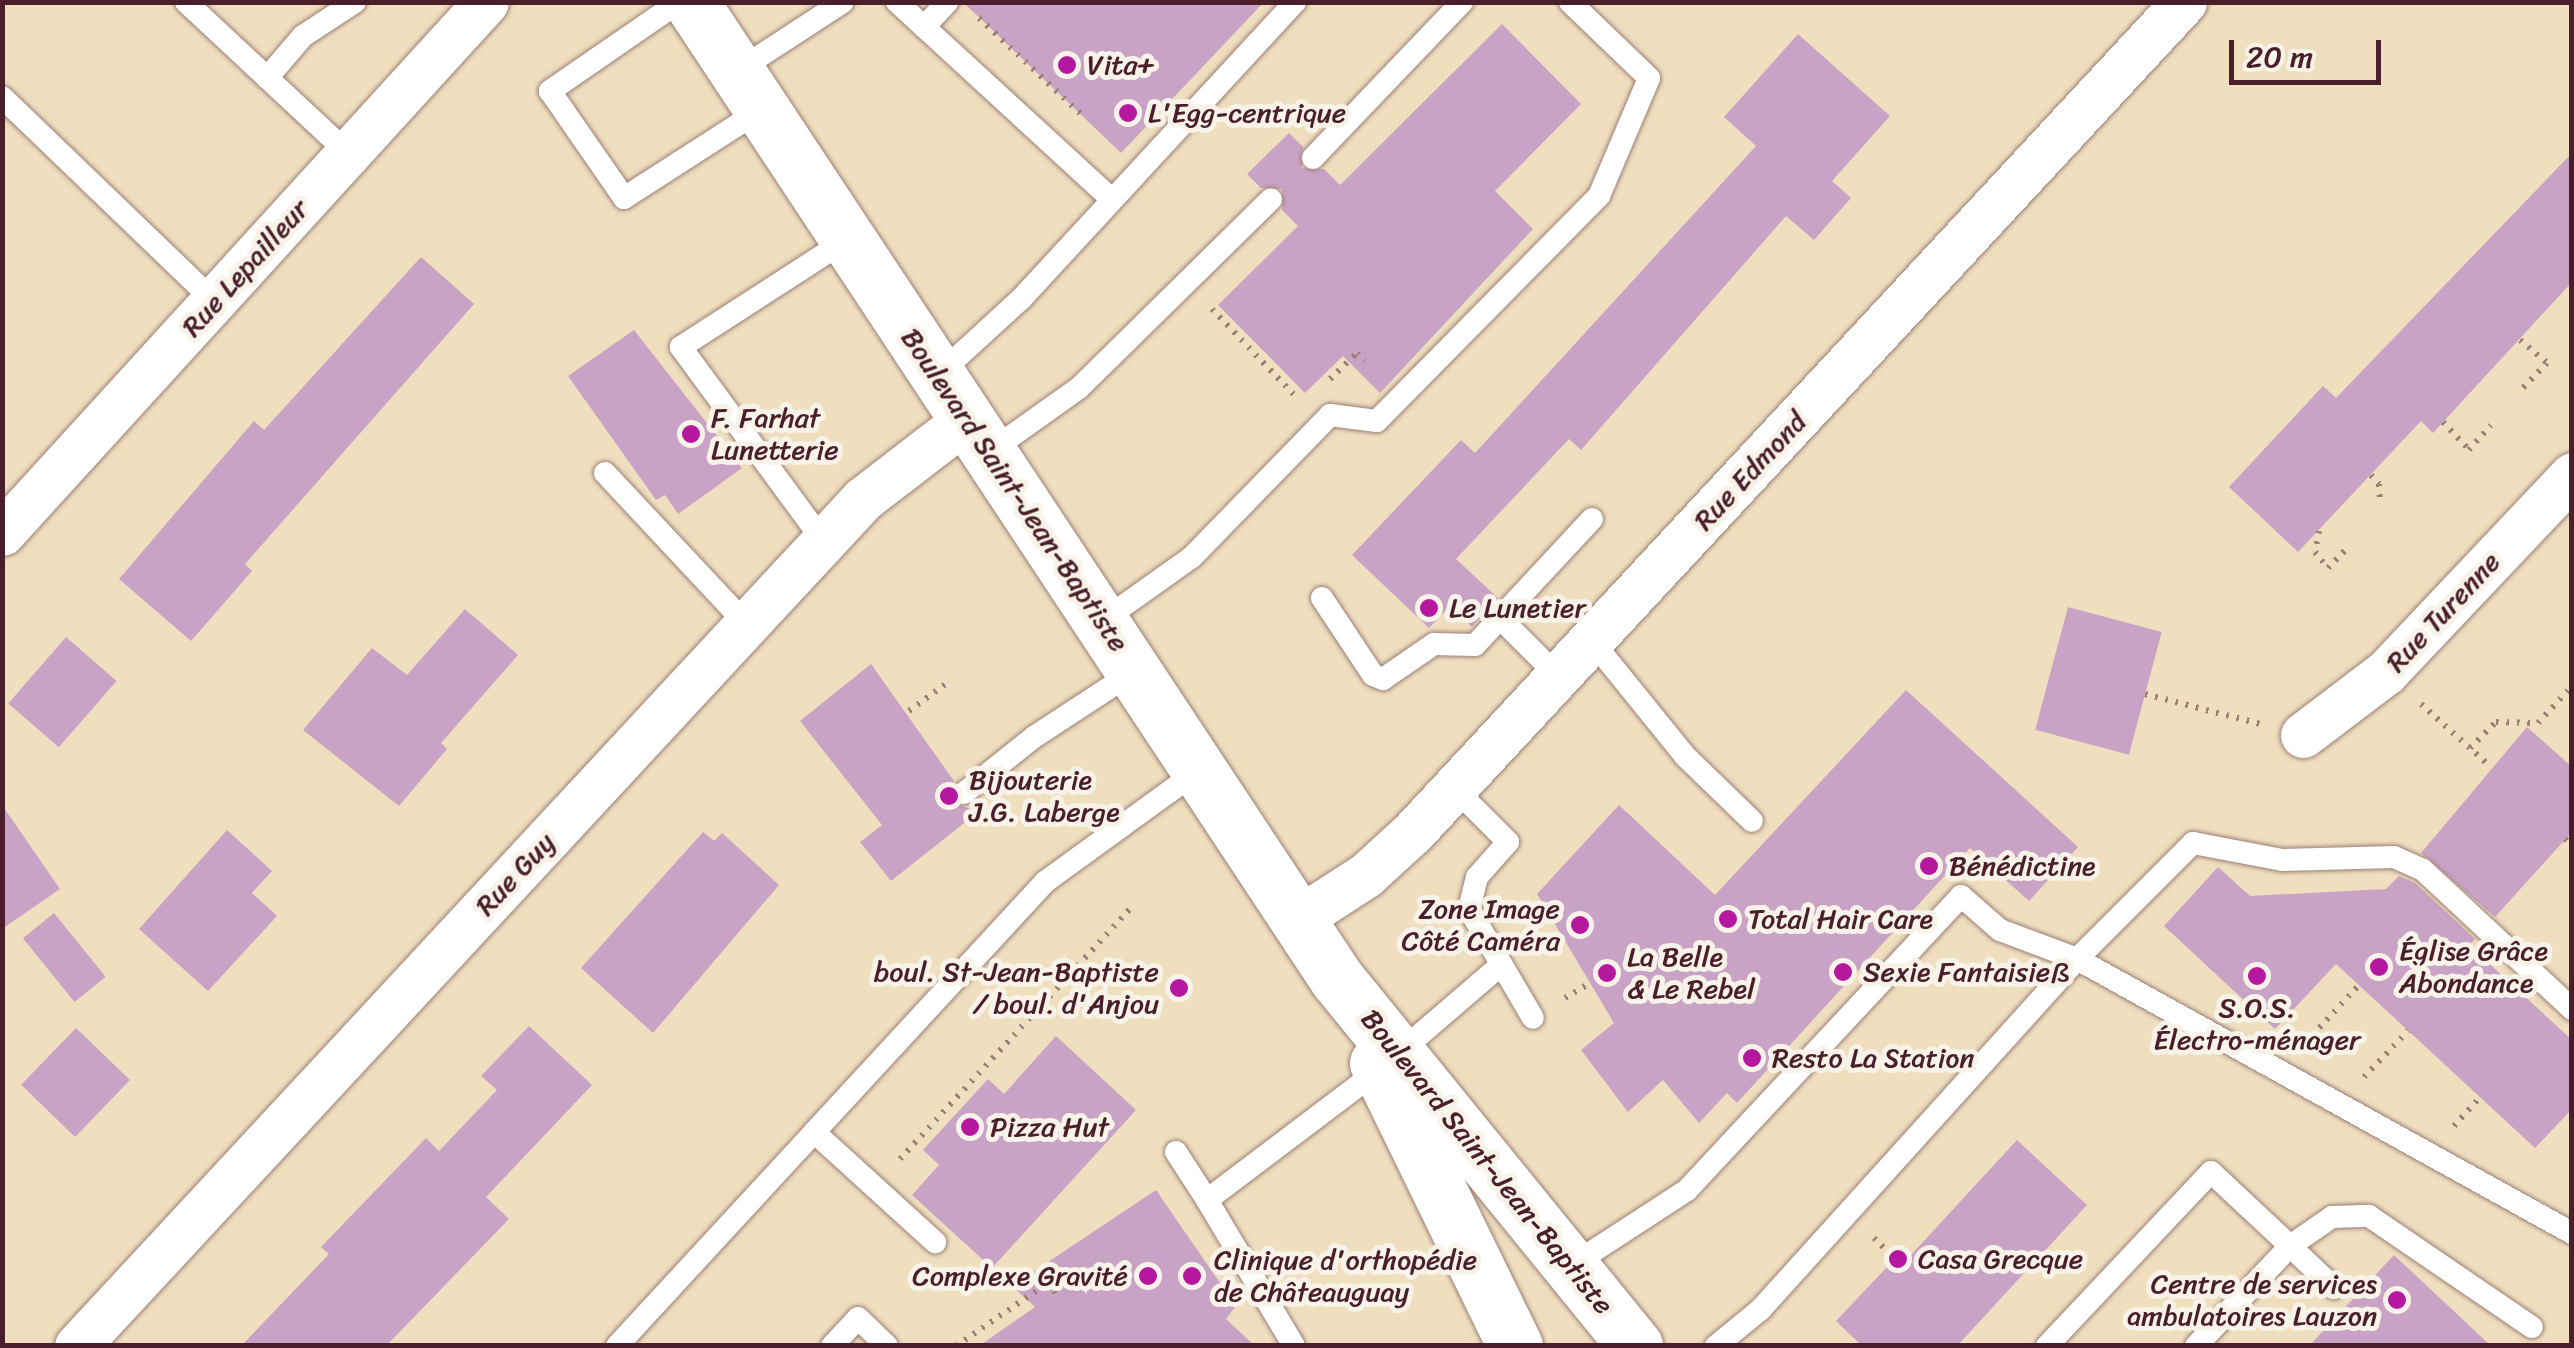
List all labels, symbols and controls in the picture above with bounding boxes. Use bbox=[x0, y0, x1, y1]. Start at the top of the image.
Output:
scale bar bbox=[2234, 20, 2386, 82]
text: 20 m bbox=[2246, 30, 2313, 84]
place label: Vita+ bbox=[1087, 48, 1155, 82]
marker: Vita+ bbox=[1056, 54, 1078, 76]
place label: L'Egg-centrique bbox=[1148, 96, 1346, 130]
marker: L'Egg-centrique bbox=[1117, 102, 1139, 124]
street label: Rue Lepailleur bbox=[174, 192, 316, 344]
street label: Boulevard Saint-Jean-Baptiste bbox=[894, 322, 1136, 658]
place label: F. Farhat Lunetterie bbox=[711, 401, 839, 467]
street label: Rue Edmond bbox=[1687, 405, 1813, 537]
marker: F. Farhat Lunetterie bbox=[680, 423, 702, 445]
street label: Rue Turenne bbox=[2379, 545, 2507, 679]
place label: Le Lunetier bbox=[1449, 591, 1587, 625]
marker: Le Lunetier bbox=[1418, 597, 1440, 619]
place label: Bijouterie J.G. Laberge bbox=[969, 763, 1120, 829]
marker: Bijouterie J.G. Laberge bbox=[938, 785, 960, 807]
street label: Rue Guy bbox=[468, 826, 562, 922]
place label: Bénédictine bbox=[1949, 849, 2096, 883]
marker: Bénédictine bbox=[1918, 855, 1940, 877]
place label: Zone Image Côté Caméra bbox=[1401, 892, 1560, 958]
place label: Total Hair Care bbox=[1748, 902, 1935, 936]
marker: Total Hair Care bbox=[1717, 908, 1739, 930]
marker: Zone Image Côté Caméra bbox=[1569, 914, 1591, 936]
place label: Église Grâce Abondance bbox=[2399, 934, 2549, 1000]
place label: La Belle & Le Rebel bbox=[1627, 940, 1756, 1006]
place label: boul. St-Jean-Baptiste / boul. d'Anjou bbox=[873, 955, 1159, 1021]
place label: Sexie Fantaisieß bbox=[1863, 955, 2069, 989]
marker: Église Grâce Abondance bbox=[2368, 956, 2390, 978]
marker: Sexie Fantaisieß bbox=[1832, 961, 1854, 983]
marker: La Belle & Le Rebel bbox=[1596, 962, 1618, 984]
marker: S.O.S. Électro-ménager bbox=[2246, 965, 2268, 987]
marker: boul. St-Jean-Baptiste / boul. d'Anjou bbox=[1168, 977, 1190, 999]
place label: S.O.S. Électro-ménager bbox=[2153, 991, 2361, 1057]
street label: Boulevard Saint-Jean-Baptiste bbox=[1354, 1003, 1620, 1321]
place label: Resto La Station bbox=[1772, 1041, 1977, 1075]
marker: Resto La Station bbox=[1741, 1047, 1763, 1069]
place label: Pizza Hut bbox=[990, 1110, 1110, 1144]
marker: Pizza Hut bbox=[959, 1116, 981, 1138]
place label: Casa Grecque bbox=[1918, 1242, 2083, 1276]
place label: Clinique d'orthopédie de Châteauguay bbox=[1214, 1243, 1478, 1309]
marker: Casa Grecque bbox=[1887, 1248, 1909, 1270]
place label: Complexe Gravité bbox=[913, 1259, 1128, 1293]
marker: Clinique d'orthopédie de Châteauguay bbox=[1179, 1263, 1205, 1289]
marker: Complexe Gravité bbox=[1137, 1265, 1159, 1287]
place label: Centre de services ambulatoires Lauzon bbox=[2127, 1267, 2377, 1333]
marker: Centre de services ambulatoires Lauzon bbox=[2386, 1289, 2408, 1311]

